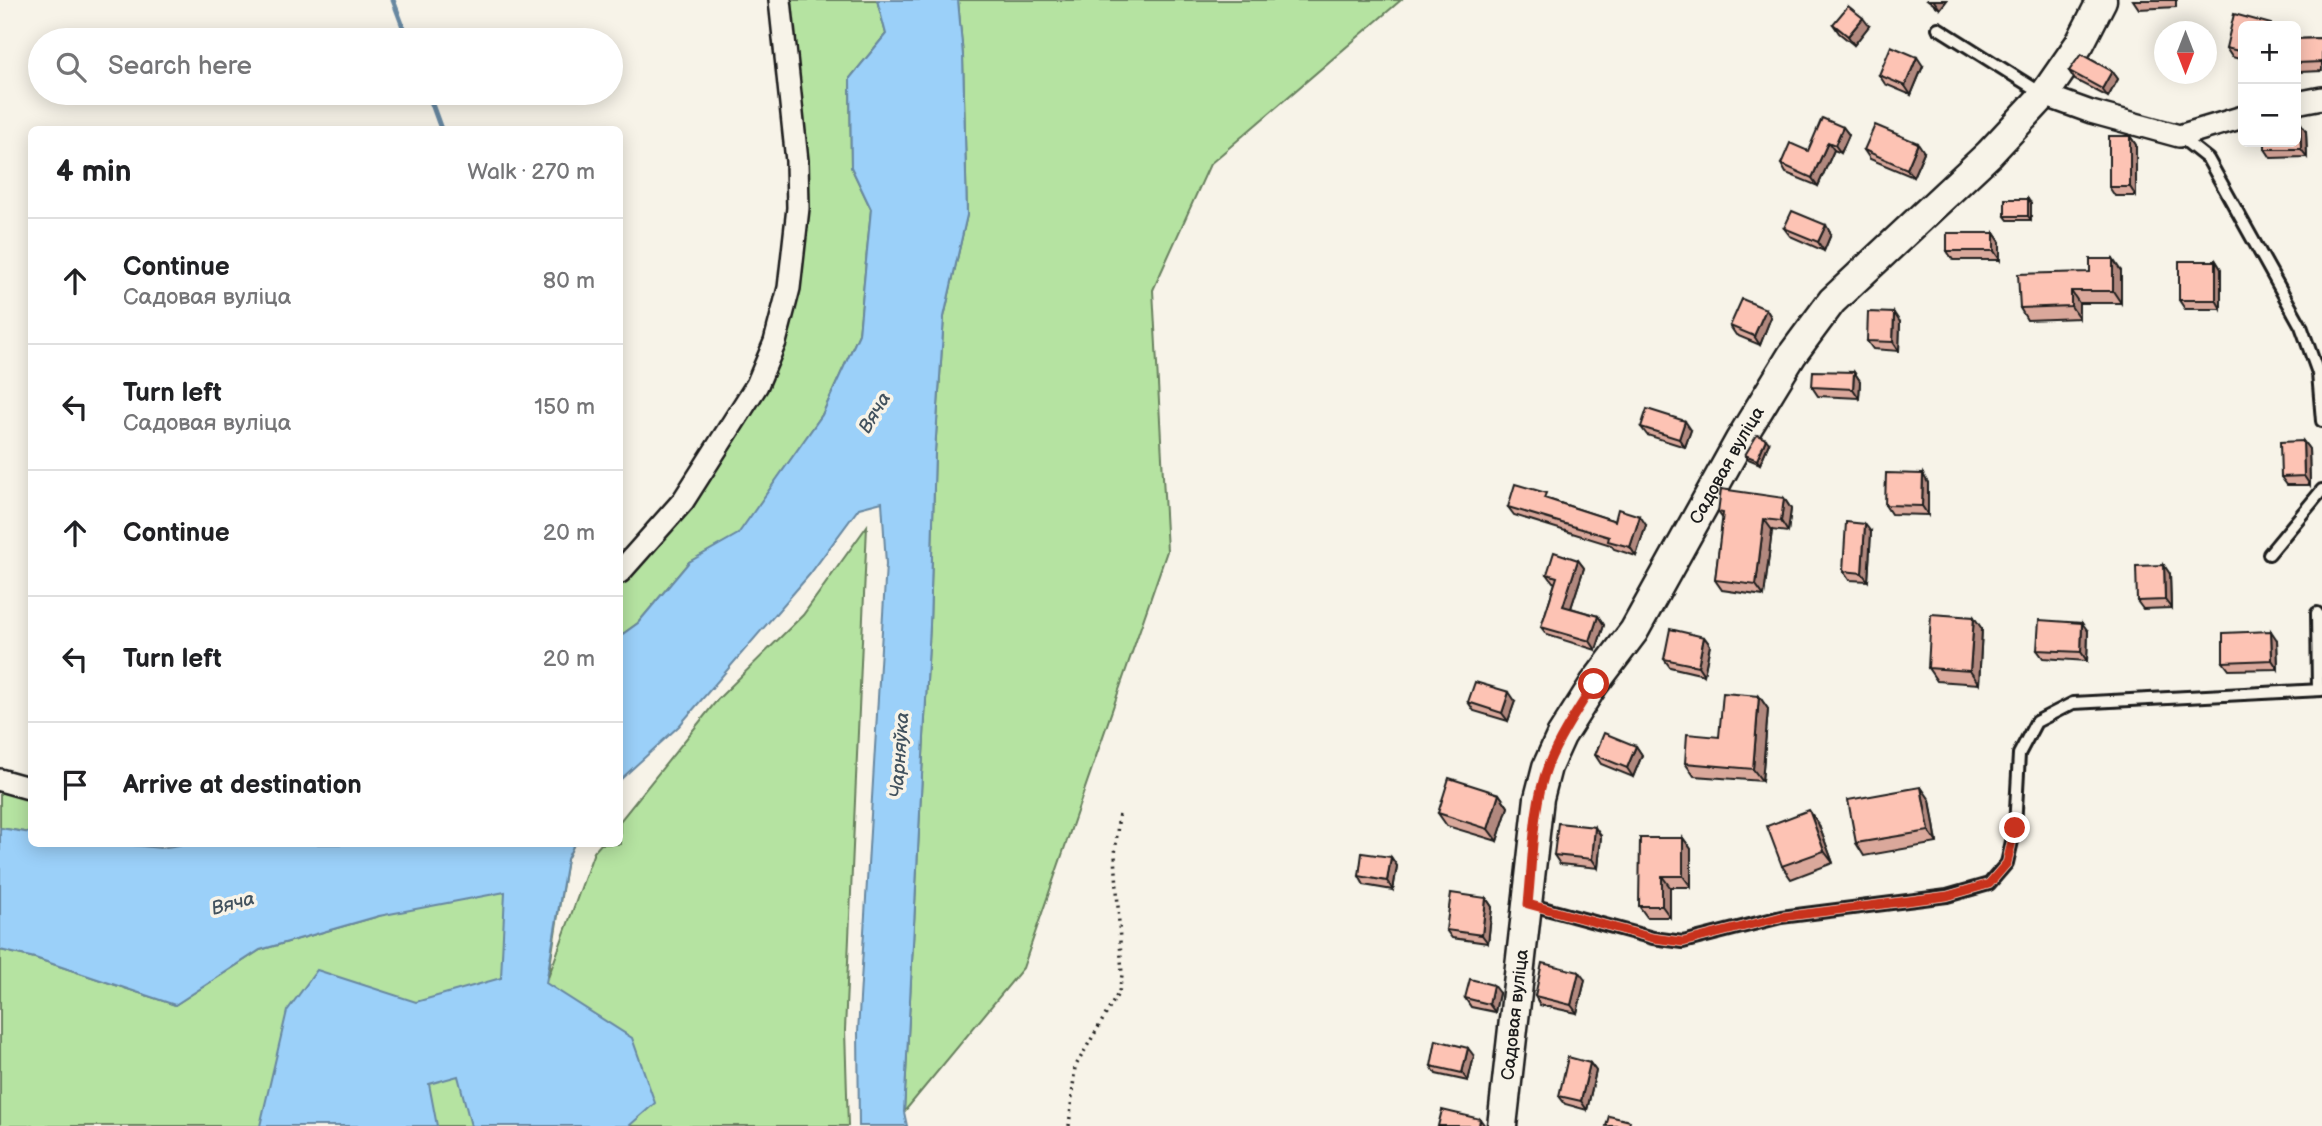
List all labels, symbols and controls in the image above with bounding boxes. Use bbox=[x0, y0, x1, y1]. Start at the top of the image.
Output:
north arrow bbox=[2154, 21, 2217, 84]
map controls bbox=[2238, 21, 2301, 147]
button: + bbox=[2238, 21, 2301, 84]
search box bbox=[28, 28, 623, 105]
icon: search bbox=[52, 48, 90, 86]
text: Search here bbox=[108, 51, 252, 82]
button: − bbox=[2238, 84, 2301, 147]
text: 4 min bbox=[56, 154, 131, 190]
text: Walk · 270 m bbox=[467, 158, 595, 186]
text: Continue bbox=[123, 252, 230, 283]
icon: ahead bbox=[56, 262, 94, 300]
text: 80 m bbox=[543, 267, 595, 295]
text: Садовая вуліца bbox=[123, 283, 291, 311]
text: Turn left bbox=[123, 378, 222, 409]
icon: left bbox=[56, 388, 94, 426]
water label: Вяча bbox=[854, 388, 896, 438]
text: 150 m bbox=[534, 393, 595, 421]
street label: Садовая вуліца bbox=[1685, 402, 1769, 528]
text: Садовая вуліца bbox=[123, 409, 291, 437]
icon: ahead bbox=[56, 514, 94, 552]
text: Continue bbox=[123, 518, 230, 549]
text: 20 m bbox=[543, 519, 595, 547]
icon: left bbox=[56, 640, 94, 678]
text: Turn left bbox=[123, 644, 222, 675]
text: 20 m bbox=[543, 645, 595, 673]
route start bbox=[1578, 668, 1609, 699]
water label: Чарняўка bbox=[886, 711, 914, 799]
icon: arrive bbox=[56, 766, 94, 804]
text: Arrive at destination bbox=[123, 770, 362, 801]
route end bbox=[1999, 812, 2030, 843]
water label: Вяча bbox=[209, 887, 257, 921]
street label: Садовая вуліца bbox=[1497, 948, 1532, 1081]

